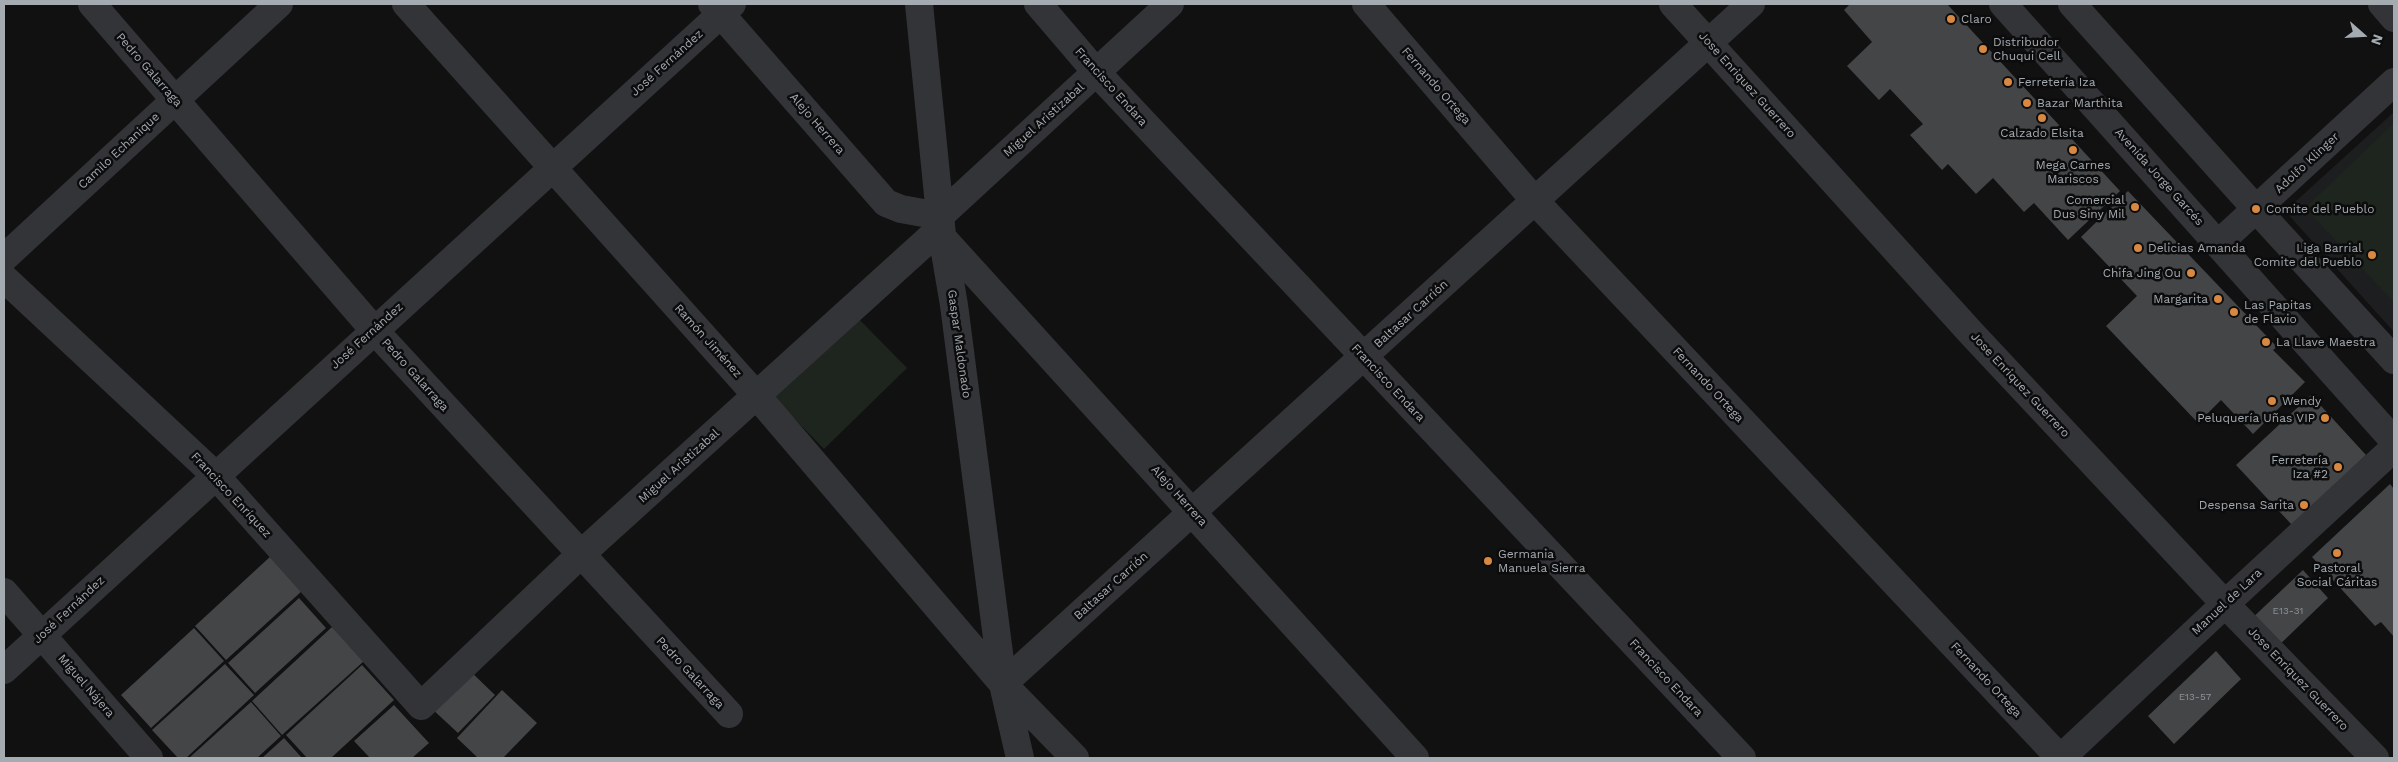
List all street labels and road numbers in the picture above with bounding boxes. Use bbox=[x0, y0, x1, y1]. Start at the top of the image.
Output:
street label: José Fernández bbox=[628, 27, 706, 99]
street label: Jose Enriquez Guerrero bbox=[1695, 29, 1799, 141]
street label: Pedro Galarraga bbox=[113, 30, 185, 110]
street label: Fernando Ortega bbox=[1399, 44, 1473, 128]
street label: Francisco Endara bbox=[1072, 45, 1150, 129]
street label: Miguel Aristizabal bbox=[1001, 80, 1087, 160]
street label: Alejo Herrera bbox=[786, 90, 848, 158]
street label: Camilo Echanique bbox=[76, 110, 162, 192]
street label: Avenida Jorge Garcés bbox=[2112, 125, 2206, 229]
street label: Adolfo Klinger bbox=[2272, 130, 2342, 196]
street label: Baltasar Carrión bbox=[1371, 277, 1451, 351]
street label: Gaspar Maldonado bbox=[944, 289, 974, 399]
street label: José Fernández bbox=[328, 300, 406, 372]
street label: Ramón Jiménez bbox=[671, 301, 745, 381]
street label: Jose Enriquez Guerrero bbox=[1968, 330, 2072, 440]
street label: Pedro Galarraga bbox=[378, 336, 452, 414]
street label: Francisco Endara bbox=[1348, 341, 1428, 425]
street label: Fernando Ortega bbox=[1669, 344, 1747, 426]
street label: Miguel Aristizabal bbox=[636, 426, 722, 506]
street label: Francisco Enríquez bbox=[188, 449, 274, 541]
street label: Alejo Herrera bbox=[1148, 463, 1210, 529]
street label: Baltasar Carrión bbox=[1071, 549, 1151, 623]
street label: Manuel de Lara bbox=[2189, 566, 2265, 638]
street label: José Fernández bbox=[30, 573, 108, 647]
street label: Jose Enriquez Guerrero bbox=[2245, 624, 2351, 734]
street label: Pedro Galarraga bbox=[653, 634, 727, 712]
street label: Francisco Endara bbox=[1626, 636, 1706, 720]
street label: Fernando Ortega bbox=[1947, 639, 2025, 721]
street label: Miguel Nájera bbox=[55, 651, 117, 721]

